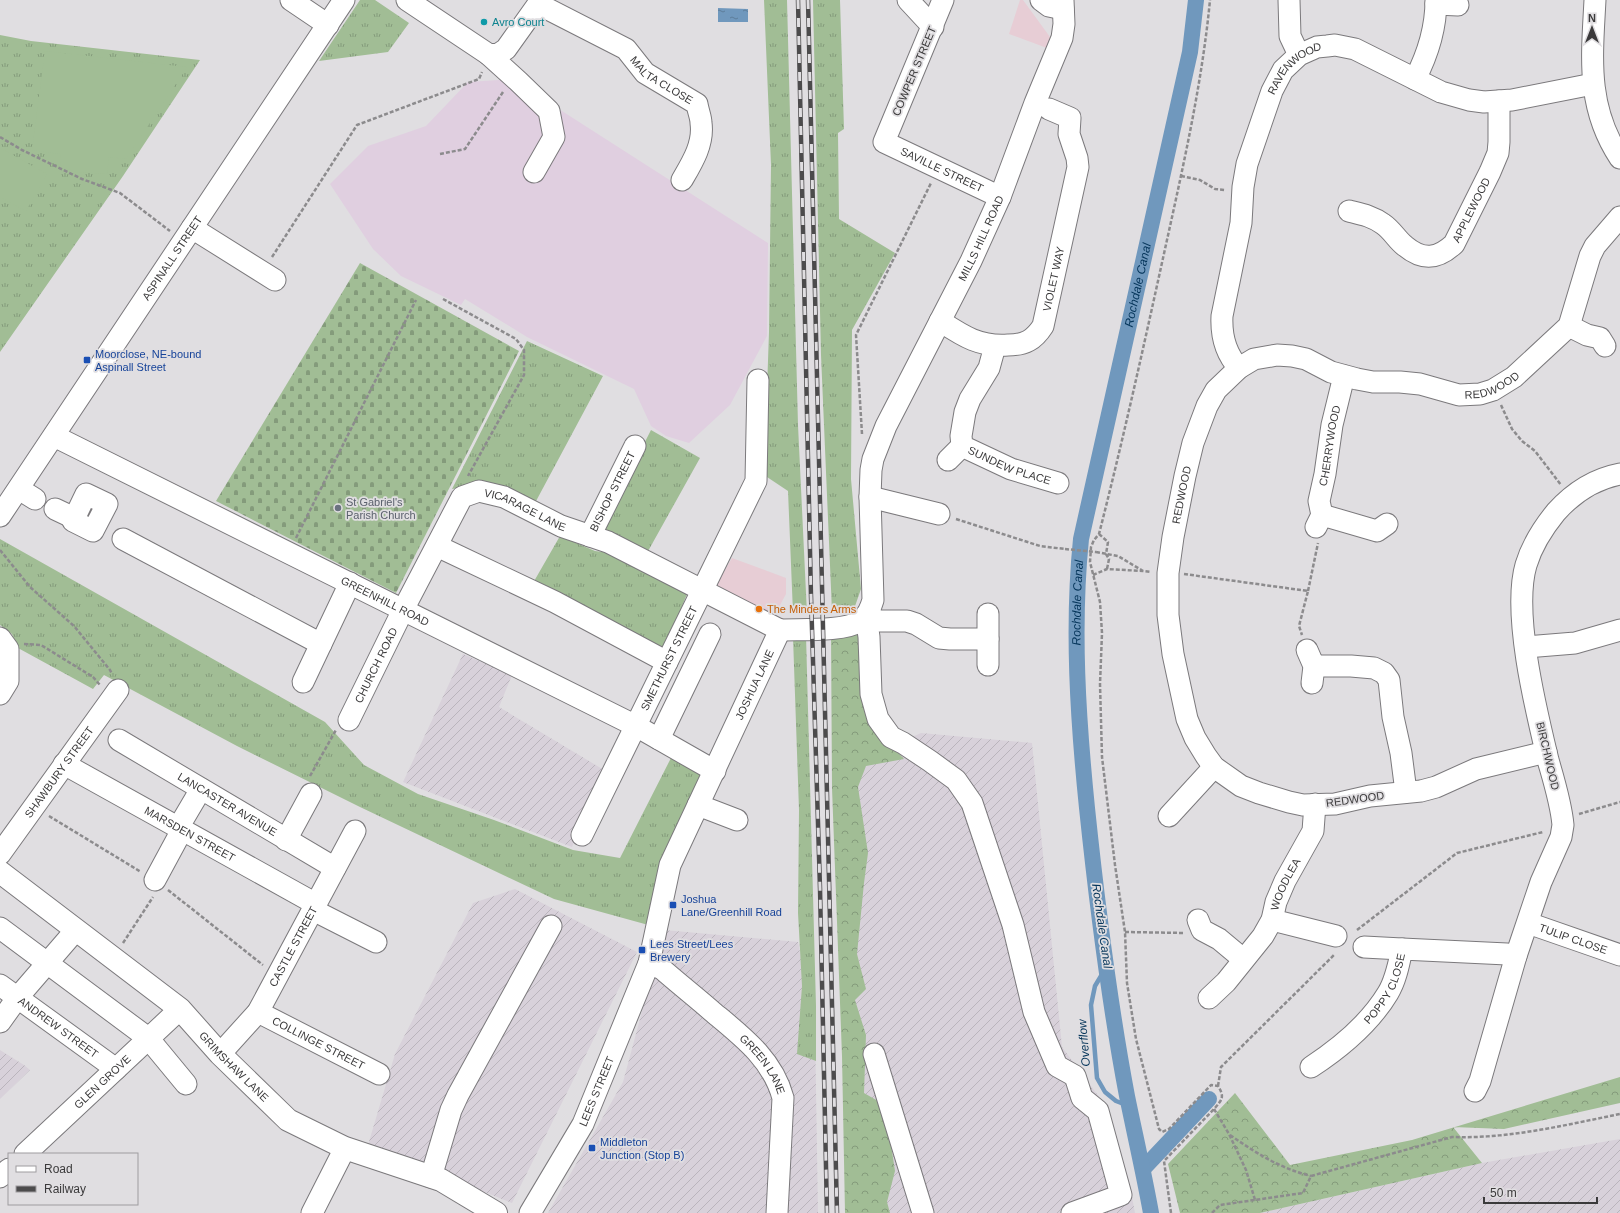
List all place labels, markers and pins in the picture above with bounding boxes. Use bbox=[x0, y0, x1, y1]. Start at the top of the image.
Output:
place label: Avro Court bbox=[492, 16, 544, 28]
marker: Avro Court bbox=[479, 17, 489, 27]
place label: Moorclose, NE-bound Aspinall Street bbox=[95, 348, 201, 373]
marker: Moorclose, NE-bound Aspinall Street bbox=[82, 355, 92, 365]
place label: St Gabriel's Parish Church bbox=[346, 496, 416, 521]
marker: St Gabriel's Parish Church bbox=[333, 503, 343, 513]
place label: The Minders Arms bbox=[767, 603, 857, 615]
marker: The Minders Arms bbox=[754, 604, 764, 614]
place label: Joshua Lane/Greenhill Road bbox=[681, 893, 782, 918]
marker: Joshua Lane/Greenhill Road bbox=[668, 900, 678, 910]
place label: Lees Street/Lees Brewery bbox=[650, 938, 734, 963]
marker: Lees Street/Lees Brewery bbox=[637, 945, 647, 955]
place label: Middleton Junction (Stop B) bbox=[600, 1136, 684, 1161]
marker: Middleton Junction (Stop B) bbox=[587, 1143, 597, 1153]

